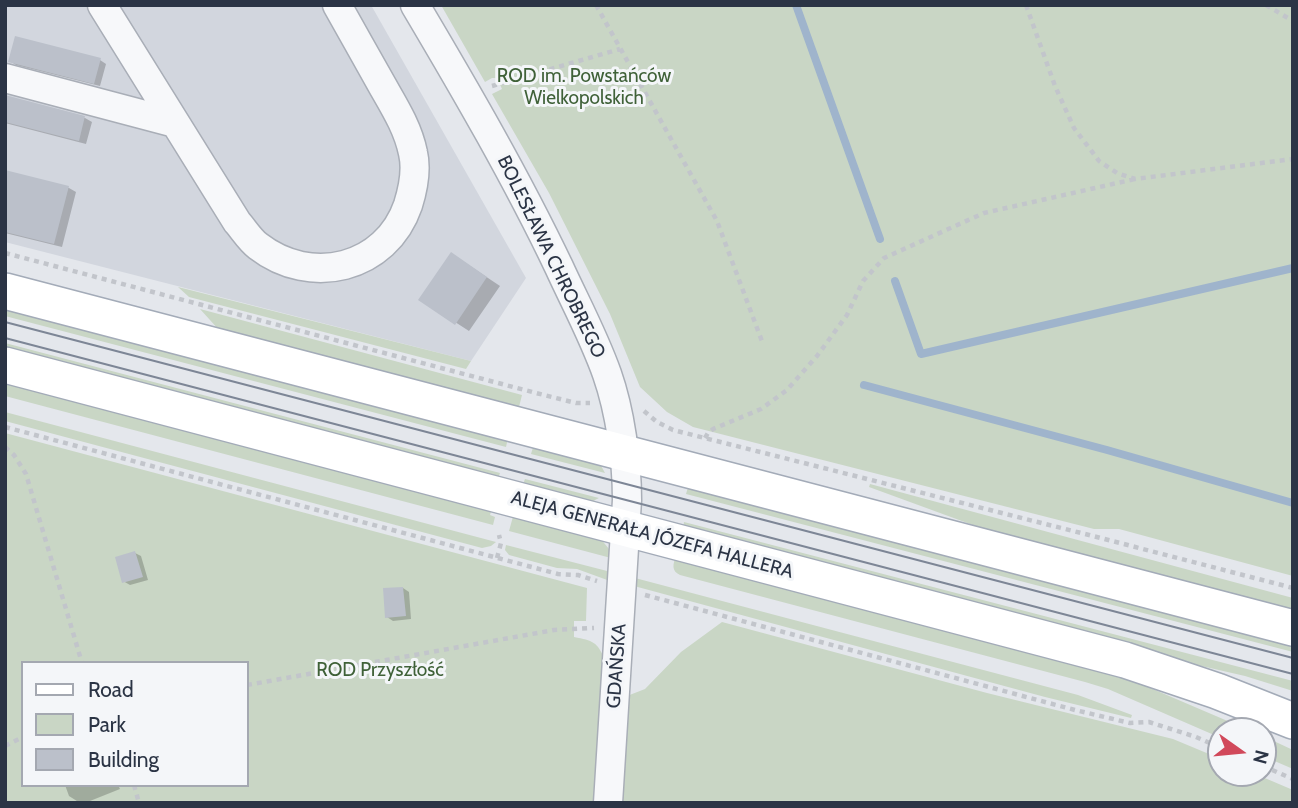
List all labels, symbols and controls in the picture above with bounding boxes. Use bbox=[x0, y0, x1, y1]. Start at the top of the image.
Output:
park label: ROD im. Powstańców Wielkopolskich bbox=[497, 65, 671, 109]
street label: BOLESŁAWA CHROBREGO bbox=[492, 152, 610, 362]
street label: ALEJA GENERAŁA JÓZEFA HALLERA bbox=[508, 486, 796, 584]
street label: GDAŃSKA bbox=[603, 623, 631, 709]
park label: ROD Przyszłość bbox=[316, 659, 444, 681]
legend bbox=[21, 661, 248, 787]
text: Road bbox=[88, 677, 134, 702]
text: Park bbox=[88, 712, 126, 737]
north arrow bbox=[1207, 717, 1277, 787]
text: Building bbox=[88, 747, 159, 772]
text: N bbox=[1248, 748, 1274, 767]

